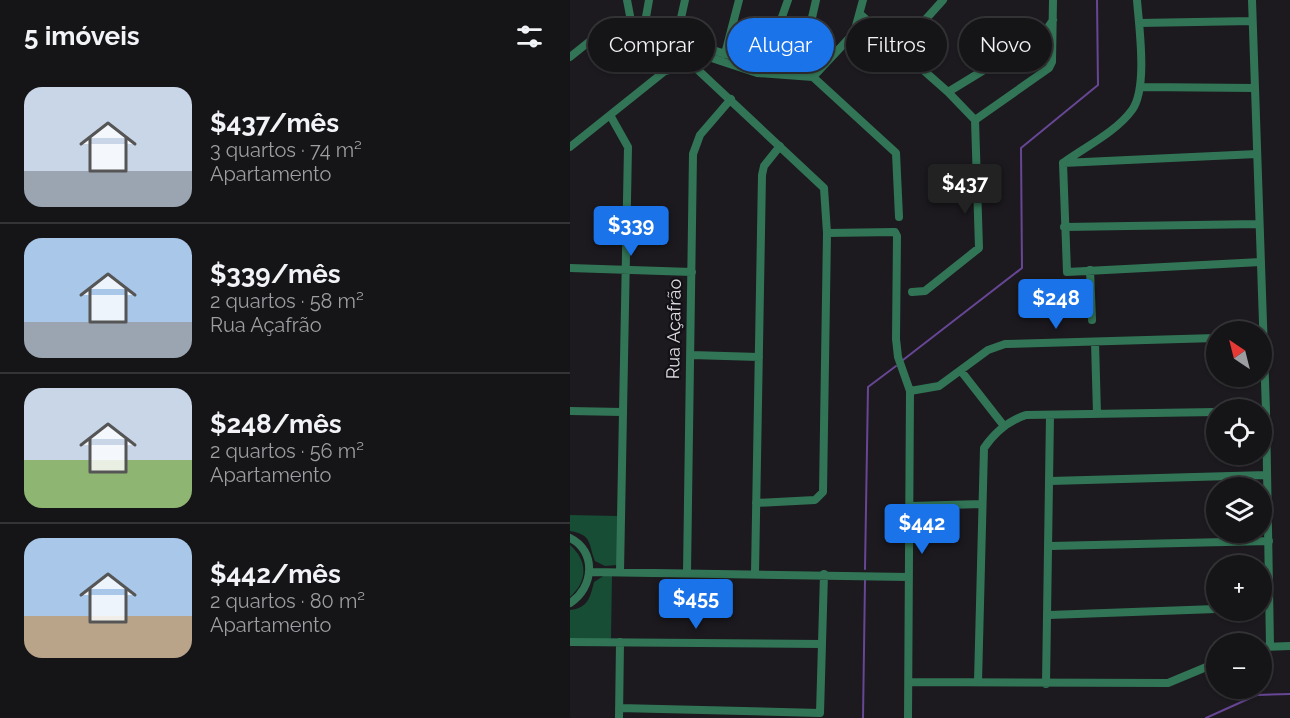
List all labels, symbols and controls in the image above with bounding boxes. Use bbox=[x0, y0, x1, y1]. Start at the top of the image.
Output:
chip: Comprar bbox=[588, 18, 715, 72]
chip: Alugar bbox=[727, 18, 834, 72]
chip: Filtros bbox=[846, 18, 947, 72]
chip: Novo bbox=[959, 18, 1052, 72]
icon: filters bbox=[513, 20, 546, 53]
text: 5 imóveis bbox=[24, 21, 140, 51]
text: $437/mês bbox=[210, 108, 339, 138]
icon: home bbox=[72, 111, 144, 183]
text: 3 quartos · 74 m² bbox=[210, 138, 362, 162]
text: Apartamento bbox=[210, 162, 332, 186]
pin: $437 bbox=[929, 164, 1001, 215]
text: $437 bbox=[942, 171, 988, 195]
pin: $339 bbox=[595, 206, 667, 257]
text: $339 bbox=[608, 213, 654, 237]
text: $339/mês bbox=[210, 259, 341, 289]
icon: home bbox=[72, 262, 144, 334]
street label: Rua Açafrão bbox=[662, 278, 685, 379]
pin: $248 bbox=[1020, 279, 1092, 330]
text: $248 bbox=[1032, 286, 1080, 310]
text: 2 quartos · 58 m² bbox=[210, 289, 364, 313]
text: Rua Açafrão bbox=[210, 313, 322, 337]
north arrow bbox=[1206, 321, 1272, 387]
map controls bbox=[1206, 321, 1272, 699]
button: locate bbox=[1206, 399, 1272, 465]
text: $248/mês bbox=[210, 409, 342, 439]
icon: home bbox=[72, 412, 144, 484]
text: 2 quartos · 56 m² bbox=[210, 439, 364, 463]
text: Apartamento bbox=[210, 463, 332, 487]
button: layers bbox=[1206, 477, 1272, 543]
pin: $442 bbox=[886, 504, 958, 555]
text: $442 bbox=[899, 511, 945, 535]
button: + bbox=[1206, 555, 1272, 621]
text: $442/mês bbox=[210, 559, 341, 589]
icon: home bbox=[72, 562, 144, 634]
pin: $455 bbox=[660, 579, 732, 630]
text: $455 bbox=[673, 586, 719, 610]
text: 2 quartos · 80 m² bbox=[210, 589, 365, 613]
text: Apartamento bbox=[210, 613, 332, 637]
button: − bbox=[1206, 633, 1272, 699]

